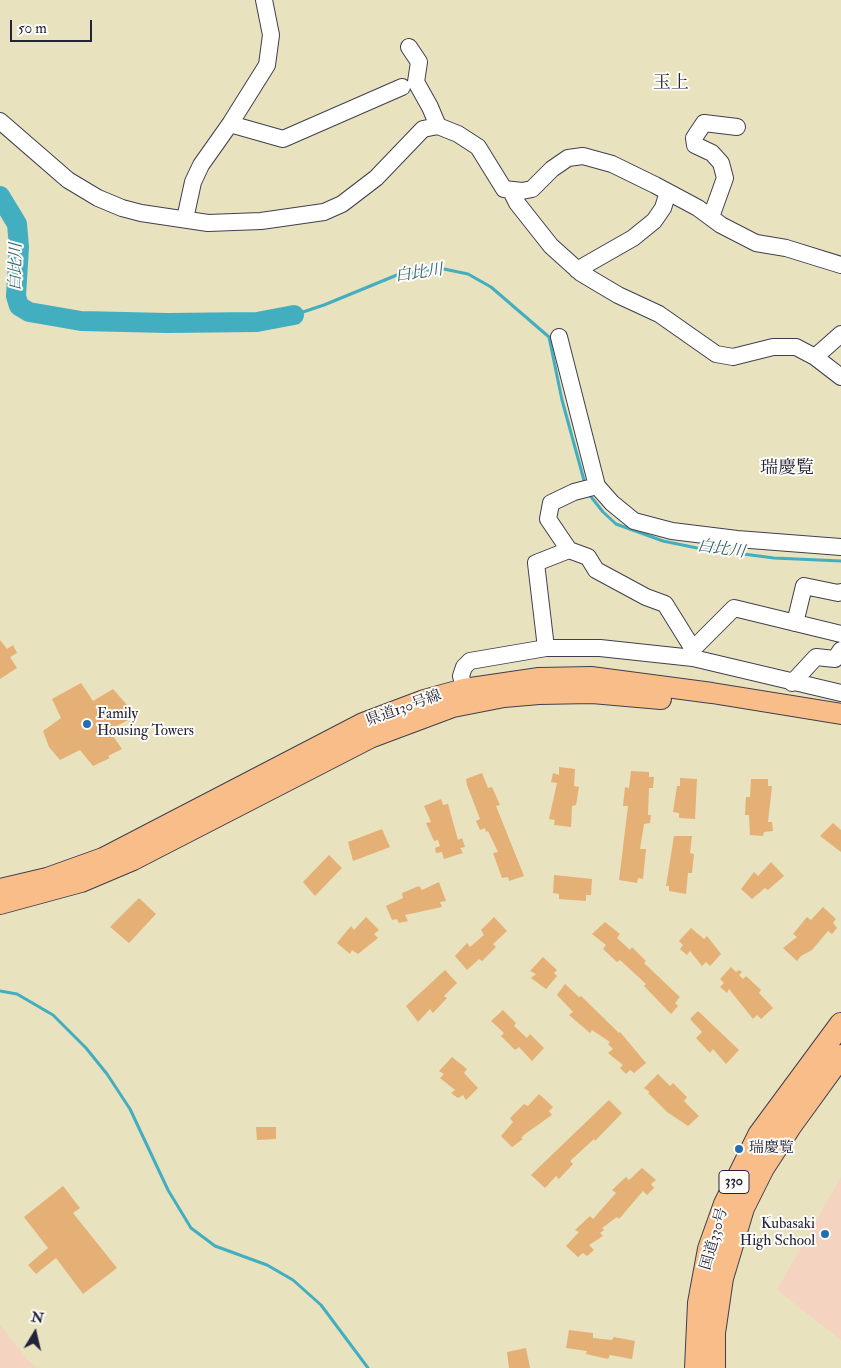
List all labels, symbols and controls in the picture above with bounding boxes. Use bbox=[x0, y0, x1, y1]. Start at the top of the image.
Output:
scale bar bbox=[12, 10, 95, 42]
text: 50 m bbox=[18, 19, 47, 38]
district label: 玉上 bbox=[653, 73, 689, 95]
water label: 白比川 bbox=[7, 243, 27, 291]
water label: 白比川 bbox=[394, 261, 444, 287]
district label: 瑞慶覧 bbox=[760, 458, 814, 480]
water label: 白比川 bbox=[696, 537, 746, 563]
street label: 県道130号線 bbox=[364, 687, 444, 731]
place label: Family Housing Towers bbox=[97, 706, 194, 741]
marker: Family Housing Towers bbox=[81, 718, 93, 730]
place label: 瑞慶覧 bbox=[749, 1140, 794, 1158]
marker: 瑞慶覧 bbox=[733, 1143, 745, 1155]
road number: 330 bbox=[719, 1170, 749, 1194]
street label: 国道330号 bbox=[698, 1206, 732, 1272]
place label: Kubasaki High School bbox=[740, 1216, 815, 1251]
marker: Kubasaki High School bbox=[819, 1228, 831, 1240]
north arrow bbox=[10, 1308, 60, 1358]
text: N bbox=[30, 1308, 45, 1327]

